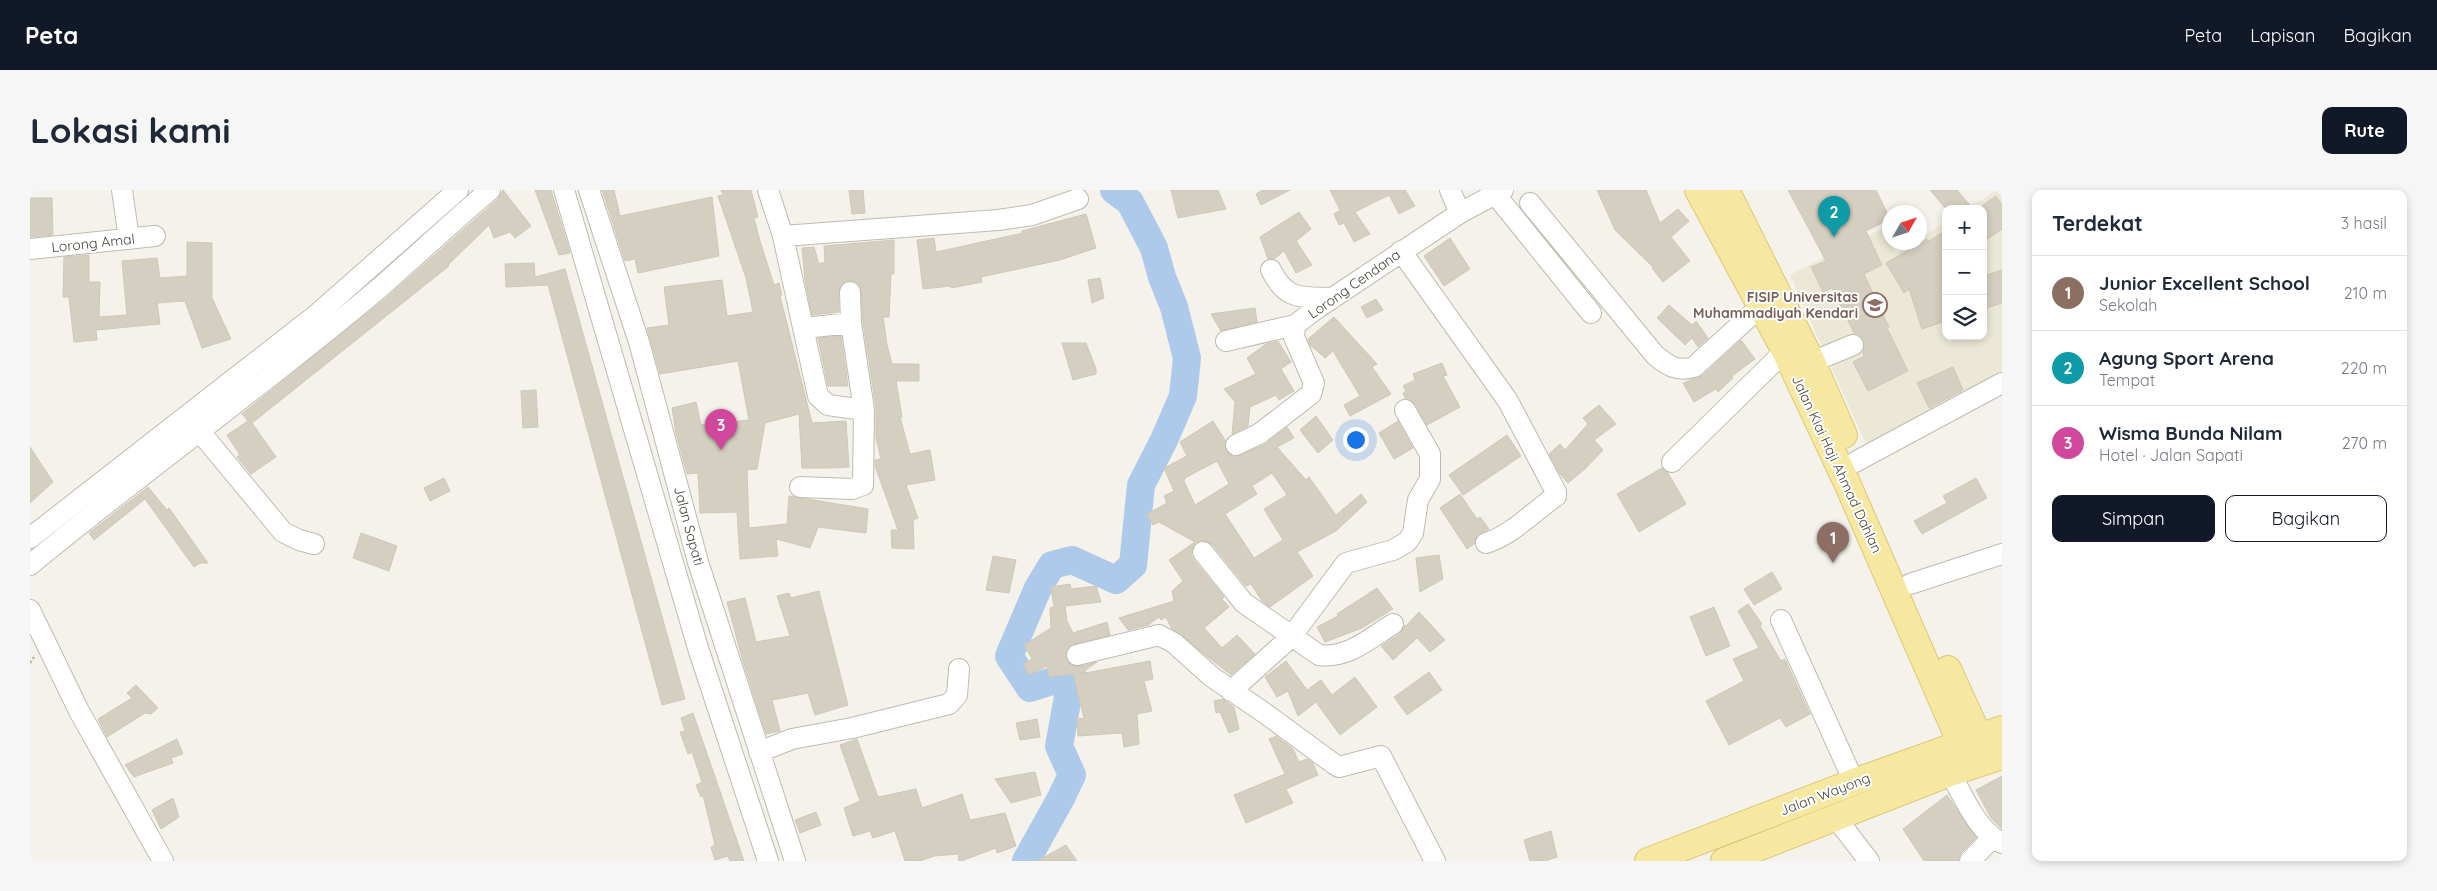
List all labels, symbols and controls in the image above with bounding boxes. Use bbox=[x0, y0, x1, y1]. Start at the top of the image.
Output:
text: Peta bbox=[25, 20, 78, 50]
text: Peta bbox=[2185, 24, 2222, 47]
text: Lapisan bbox=[2250, 24, 2315, 47]
text: Bagikan bbox=[2343, 24, 2412, 47]
button: Rute bbox=[2322, 107, 2407, 154]
text: Lokasi kami bbox=[30, 108, 230, 152]
pin: 2 bbox=[1818, 196, 1850, 237]
north arrow bbox=[1882, 205, 1927, 250]
map controls bbox=[1942, 205, 1987, 340]
button: + bbox=[1942, 205, 1987, 250]
text: Terdekat bbox=[2052, 210, 2143, 236]
text: 3 hasil bbox=[2341, 213, 2387, 233]
street label: Lorong Amal bbox=[50, 230, 136, 256]
street label: Lorong Cendana bbox=[1304, 245, 1404, 323]
button: − bbox=[1942, 250, 1987, 295]
text: Junior Excellent School bbox=[2099, 271, 2310, 295]
text: 1 bbox=[2065, 283, 2071, 303]
text: 210 m bbox=[2344, 283, 2387, 303]
place label: FISIP Universitas Muhammadiyah Kendari bbox=[1693, 288, 1858, 322]
school or university icon: FISIP Universitas Muhammadiyah Kendari bbox=[1862, 292, 1888, 318]
button: layers bbox=[1942, 295, 1987, 340]
text: Sekolah bbox=[2099, 295, 2157, 315]
text: Agung Sport Arena bbox=[2099, 346, 2274, 370]
text: 2 bbox=[2063, 358, 2073, 378]
text: 220 m bbox=[2341, 358, 2387, 378]
text: Tempat bbox=[2099, 370, 2155, 390]
street label: Jalan Kiai Haji Ahmad Dahlan bbox=[1788, 372, 1886, 556]
pin: 3 bbox=[705, 409, 737, 450]
text: Wisma Bunda Nilam bbox=[2099, 421, 2282, 445]
your location bbox=[1343, 427, 1369, 453]
text: 3 bbox=[2064, 433, 2072, 453]
text: 270 m bbox=[2342, 433, 2387, 453]
text: Hotel · Jalan Sapati bbox=[2099, 445, 2243, 465]
street label: Jalan Sapati bbox=[670, 484, 708, 568]
button: Simpan bbox=[2052, 495, 2215, 542]
button: Bagikan bbox=[2225, 495, 2387, 542]
pin: 1 bbox=[1817, 522, 1849, 563]
street label: Jalan Wayong bbox=[1777, 769, 1873, 819]

